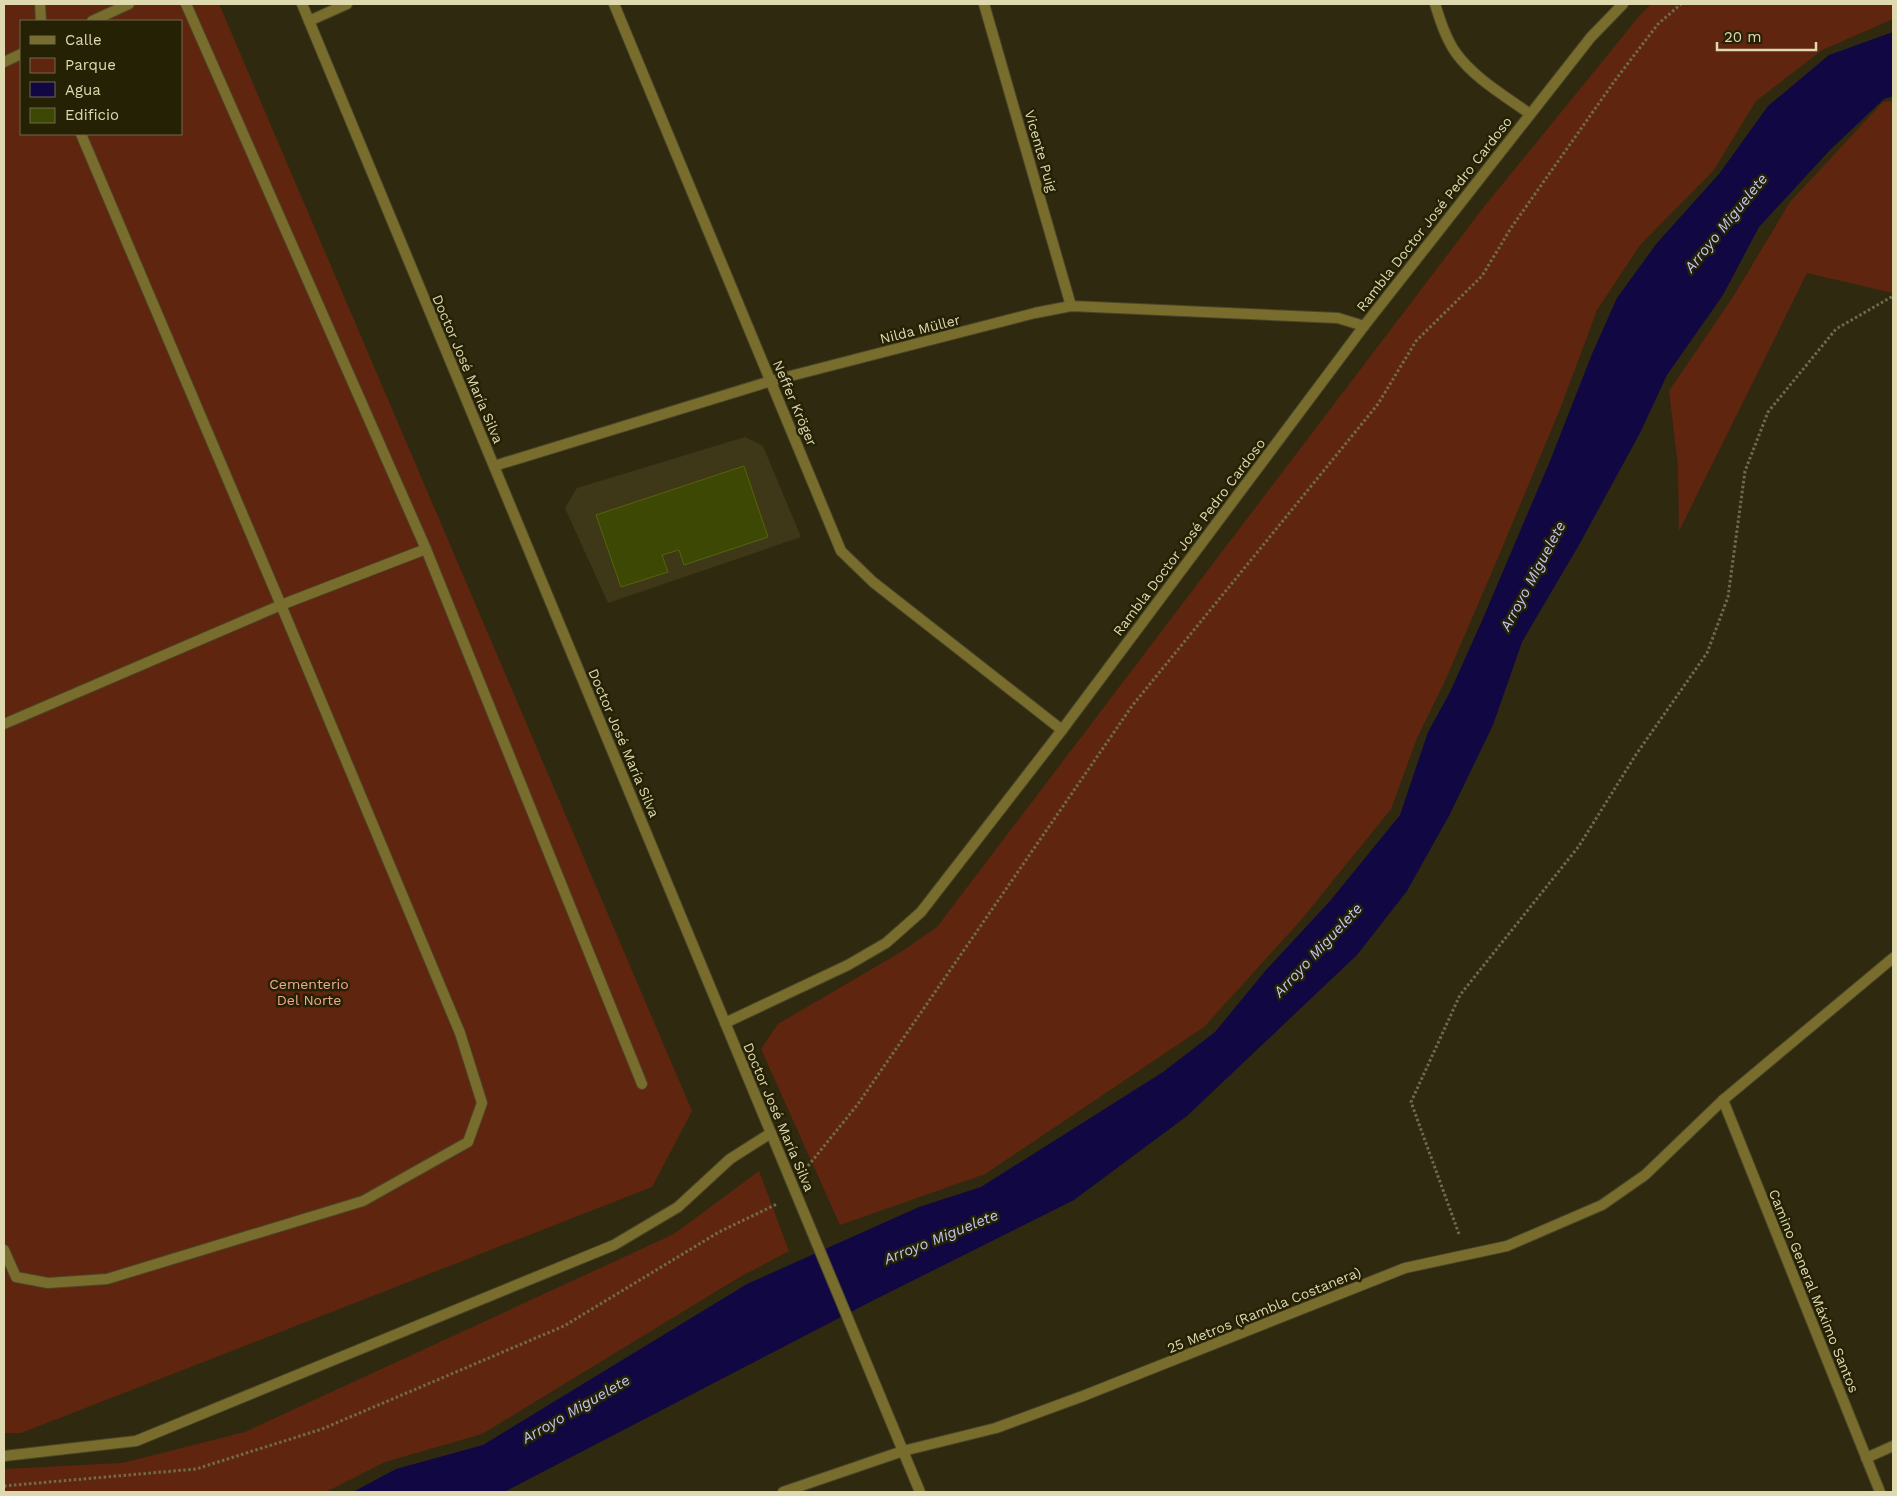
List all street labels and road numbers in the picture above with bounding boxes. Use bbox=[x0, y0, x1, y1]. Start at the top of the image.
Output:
street label: Vicente Puig bbox=[1022, 108, 1060, 194]
street label: Rambla Doctor José Pedro Cardoso bbox=[1353, 113, 1515, 315]
street label: Doctor José María Silva bbox=[429, 292, 507, 446]
street label: Nilda Müller bbox=[878, 311, 962, 347]
street label: Neffer Kröger bbox=[770, 358, 820, 449]
street label: Rambla Doctor José Pedro Cardoso bbox=[1110, 435, 1268, 639]
street label: Doctor José María Silva bbox=[585, 666, 663, 820]
street label: Doctor José María Silva bbox=[740, 1040, 818, 1194]
street label: Camino General Máximo Santos bbox=[1766, 1187, 1862, 1395]
street label: 25 Metros (Rambla Costanera) bbox=[1165, 1264, 1363, 1356]

